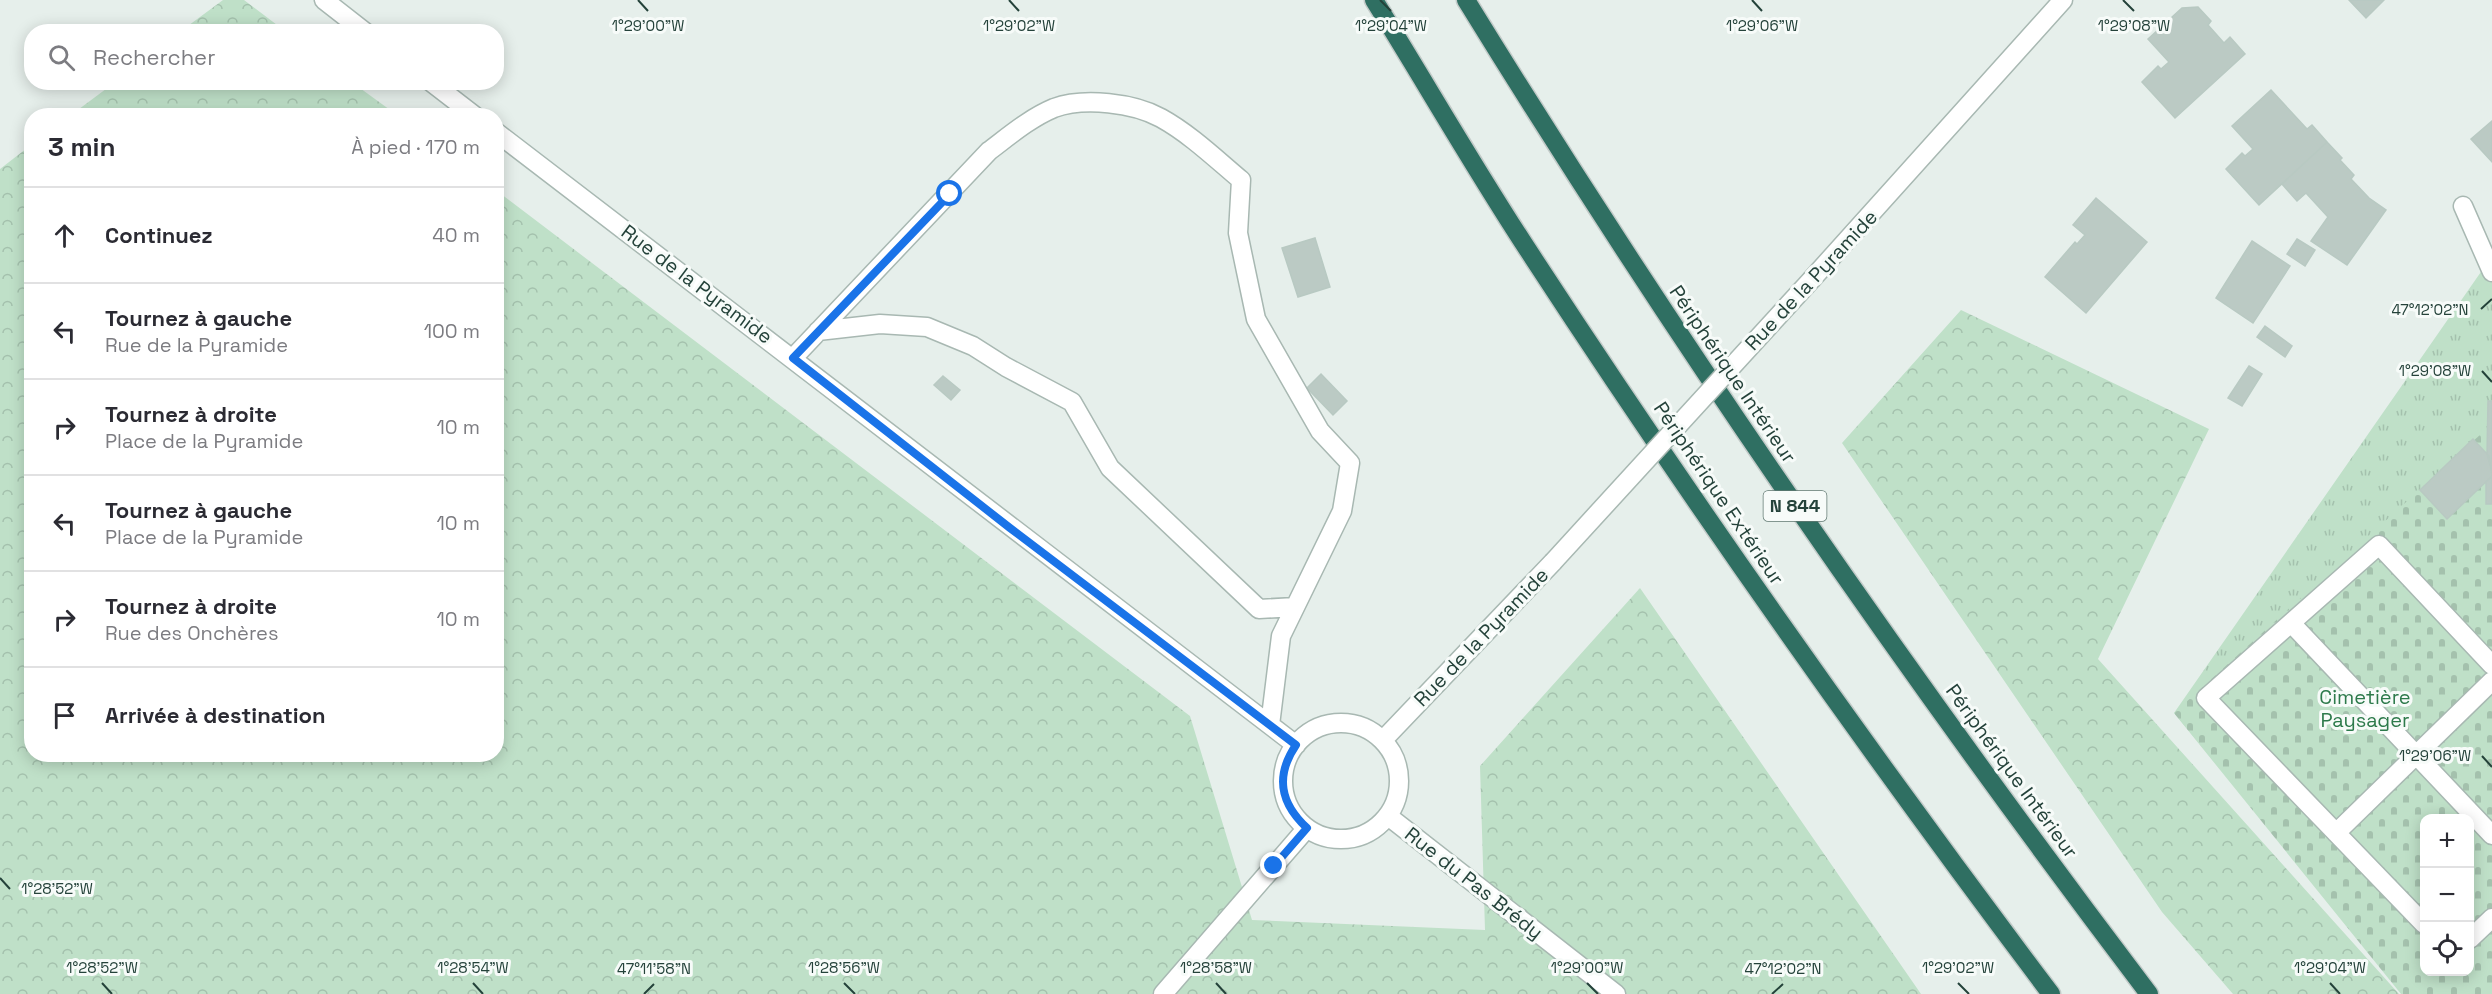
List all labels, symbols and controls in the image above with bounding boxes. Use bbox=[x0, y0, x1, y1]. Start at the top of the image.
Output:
text: 1°29'00"W bbox=[612, 16, 684, 35]
text: 1°29'02"W bbox=[983, 16, 1055, 35]
text: 1°29'04"W bbox=[1355, 16, 1427, 35]
text: 1°29'06"W bbox=[1726, 16, 1798, 35]
text: 1°29'08"W bbox=[2098, 16, 2170, 35]
search box bbox=[24, 24, 504, 90]
icon: search bbox=[45, 41, 78, 74]
text: Rechercher bbox=[93, 43, 215, 71]
text: 3 min bbox=[48, 130, 116, 164]
text: À pied · 170 m bbox=[351, 134, 480, 160]
route start bbox=[936, 180, 962, 206]
street label: Rue de la Pyramide bbox=[1739, 204, 1883, 356]
icon: ahead bbox=[48, 219, 81, 252]
street label: Rue de la Pyramide bbox=[616, 219, 778, 349]
text: Continuez bbox=[105, 221, 213, 249]
text: 40 m bbox=[432, 222, 480, 248]
street label: Périphérique Intérieur bbox=[1664, 280, 1802, 468]
text: 47°12'02"N bbox=[2391, 300, 2469, 319]
text: Tournez à gauche bbox=[105, 304, 292, 332]
icon: left bbox=[48, 315, 81, 348]
text: 100 m bbox=[424, 318, 480, 344]
text: Rue de la Pyramide bbox=[105, 332, 288, 358]
text: 1°29'08"W bbox=[2399, 361, 2471, 380]
street label: Périphérique Extérieur bbox=[1648, 396, 1790, 590]
text: Tournez à droite bbox=[105, 400, 277, 428]
icon: right bbox=[48, 411, 81, 444]
text: 10 m bbox=[436, 414, 480, 440]
text: Place de la Pyramide bbox=[105, 428, 303, 454]
road number: N 844 bbox=[1764, 491, 1826, 521]
text: Tournez à gauche bbox=[105, 496, 292, 524]
icon: left bbox=[48, 507, 81, 540]
text: 10 m bbox=[436, 510, 480, 536]
text: Place de la Pyramide bbox=[105, 524, 303, 550]
street label: Rue de la Pyramide bbox=[1408, 562, 1554, 712]
text: Tournez à droite bbox=[105, 592, 277, 620]
icon: right bbox=[48, 603, 81, 636]
text: 10 m bbox=[436, 606, 480, 632]
text: Rue des Onchères bbox=[105, 620, 279, 646]
street label: Périphérique Intérieur bbox=[1940, 679, 2084, 863]
park label: Cimetière Paysager bbox=[2319, 684, 2411, 733]
icon: arrive bbox=[48, 699, 81, 732]
text: Arrivée à destination bbox=[105, 701, 326, 729]
text: 1°29'06"W bbox=[2399, 746, 2471, 765]
map controls bbox=[2420, 814, 2474, 976]
button: + bbox=[2420, 814, 2474, 868]
street label: Rue du Pas Brédy bbox=[1400, 821, 1548, 945]
route end bbox=[1260, 852, 1286, 878]
button: − bbox=[2420, 868, 2474, 922]
text: 1°28'52"W bbox=[21, 879, 93, 898]
button: locate bbox=[2420, 922, 2474, 976]
text: 1°28'52"W bbox=[66, 958, 138, 977]
text: 1°28'54"W bbox=[437, 958, 509, 977]
text: 1°28'56"W bbox=[808, 958, 880, 977]
text: 1°28'58"W bbox=[1180, 958, 1252, 977]
text: 1°29'00"W bbox=[1551, 958, 1623, 977]
text: 1°29'02"W bbox=[1922, 958, 1994, 977]
text: 1°29'04"W bbox=[2294, 958, 2366, 977]
text: 47°11'58"N bbox=[617, 959, 691, 978]
text: 47°12'02"N bbox=[1744, 959, 1822, 978]

